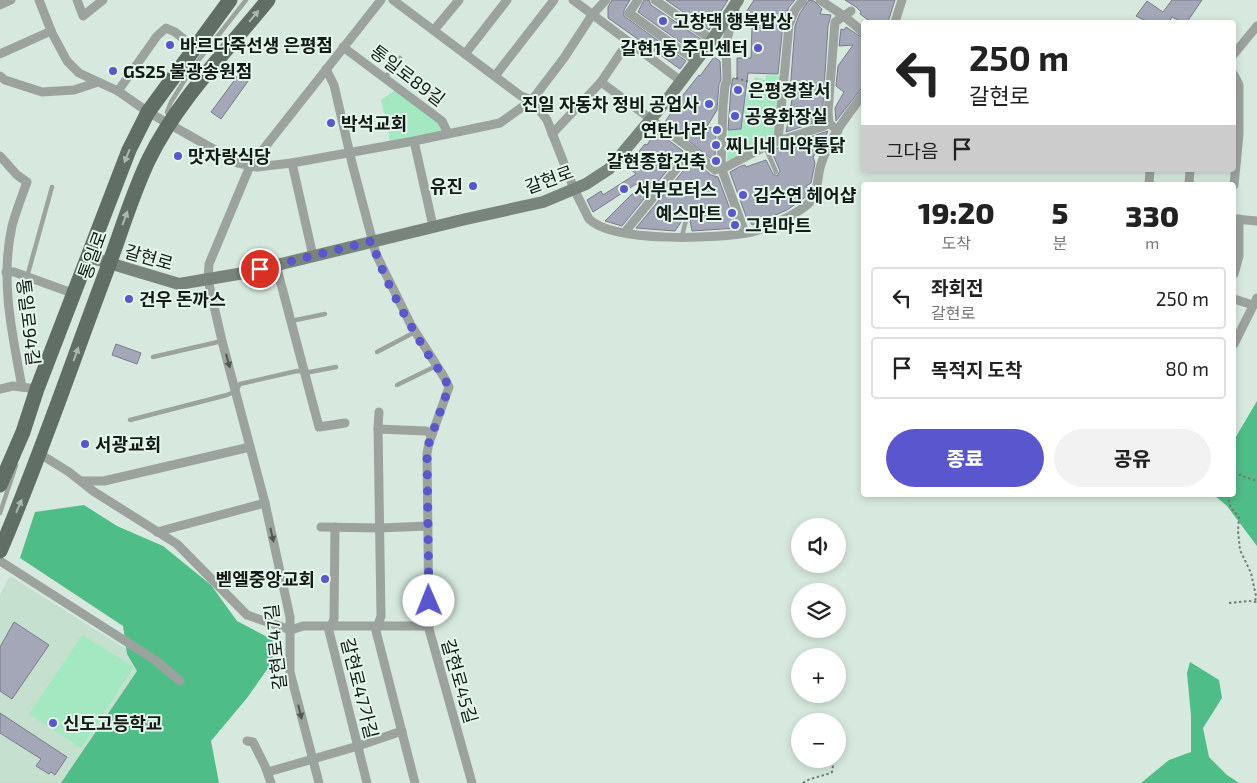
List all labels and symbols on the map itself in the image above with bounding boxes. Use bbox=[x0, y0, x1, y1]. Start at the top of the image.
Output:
one-way arrow bbox=[249, 10, 260, 23]
place label: 고창댁 행복밥상 bbox=[673, 10, 793, 32]
marker: 고창댁 행복밥상 bbox=[657, 15, 669, 27]
place label: 바르다죽선생 은평점 bbox=[180, 34, 333, 56]
place label: 갈현1동 주민센터 bbox=[620, 37, 748, 59]
marker: 바르다죽선생 은평점 bbox=[164, 39, 176, 51]
street label: 통일로89길 bbox=[366, 40, 450, 110]
marker: 갈현1동 주민센터 bbox=[752, 42, 764, 54]
place label: GS25 불광송원점 bbox=[123, 60, 252, 82]
marker: GS25 불광송원점 bbox=[107, 65, 119, 77]
place label: 은평경찰서 bbox=[748, 79, 831, 101]
marker: 은평경찰서 bbox=[732, 84, 744, 96]
place label: 진일 자동차 정비 공업사 bbox=[522, 93, 699, 115]
marker: 진일 자동차 정비 공업사 bbox=[703, 98, 715, 110]
place label: 공용화장실 bbox=[745, 105, 828, 127]
marker: 공용화장실 bbox=[729, 110, 741, 122]
place label: 박석교회 bbox=[341, 112, 407, 134]
marker: 박석교회 bbox=[325, 117, 337, 129]
place label: 연탄나라 bbox=[641, 119, 707, 141]
marker: 연탄나라 bbox=[711, 124, 723, 136]
place label: 찌니네 마약통닭 bbox=[726, 134, 846, 156]
marker: 찌니네 마약통닭 bbox=[710, 139, 722, 151]
place label: 맛자랑식당 bbox=[188, 145, 271, 167]
one-way arrow bbox=[123, 149, 131, 163]
marker: 맛자랑식당 bbox=[172, 150, 184, 162]
place label: 갈현종합건축 bbox=[607, 150, 706, 172]
marker: 갈현종합건축 bbox=[710, 155, 722, 167]
street label: 갈현로 bbox=[522, 160, 576, 198]
place label: 유진 bbox=[430, 175, 463, 197]
place label: 서부모터스 bbox=[634, 178, 717, 200]
marker: 유진 bbox=[467, 180, 479, 192]
marker: 서부모터스 bbox=[618, 183, 630, 195]
place label: 김수연 헤어샵 bbox=[753, 184, 857, 206]
marker: 김수연 헤어샵 bbox=[737, 189, 749, 201]
place label: 예스마트 bbox=[656, 202, 722, 224]
marker: 예스마트 bbox=[726, 207, 738, 219]
one-way arrow bbox=[121, 210, 129, 225]
place label: 그린마트 bbox=[745, 214, 811, 236]
marker: 그린마트 bbox=[729, 219, 741, 231]
street label: 통일로 bbox=[73, 228, 111, 282]
street label: 갈현로 bbox=[122, 240, 176, 274]
pin bbox=[239, 248, 281, 290]
street label: 통일로94길 bbox=[13, 277, 45, 367]
place label: 건우 돈까스 bbox=[139, 288, 226, 310]
marker: 건우 돈까스 bbox=[123, 293, 135, 305]
one-way arrow bbox=[73, 346, 80, 361]
one-way arrow bbox=[224, 354, 232, 369]
place label: 서광교회 bbox=[95, 433, 161, 455]
marker: 서광교회 bbox=[79, 438, 91, 450]
one-way arrow bbox=[15, 498, 23, 513]
one-way arrow bbox=[268, 528, 276, 543]
place label: 벧엘중앙교회 bbox=[216, 568, 315, 590]
marker: 벧엘중앙교회 bbox=[319, 573, 331, 585]
position arrow bbox=[402, 574, 454, 626]
street label: 갈현로47길 bbox=[260, 603, 290, 691]
street label: 갈현로47가길 bbox=[337, 635, 383, 741]
street label: 갈현로45길 bbox=[437, 636, 483, 726]
one-way arrow bbox=[297, 705, 305, 720]
place label: 신도고등학교 bbox=[63, 712, 162, 734]
marker: 신도고등학교 bbox=[47, 717, 59, 729]

